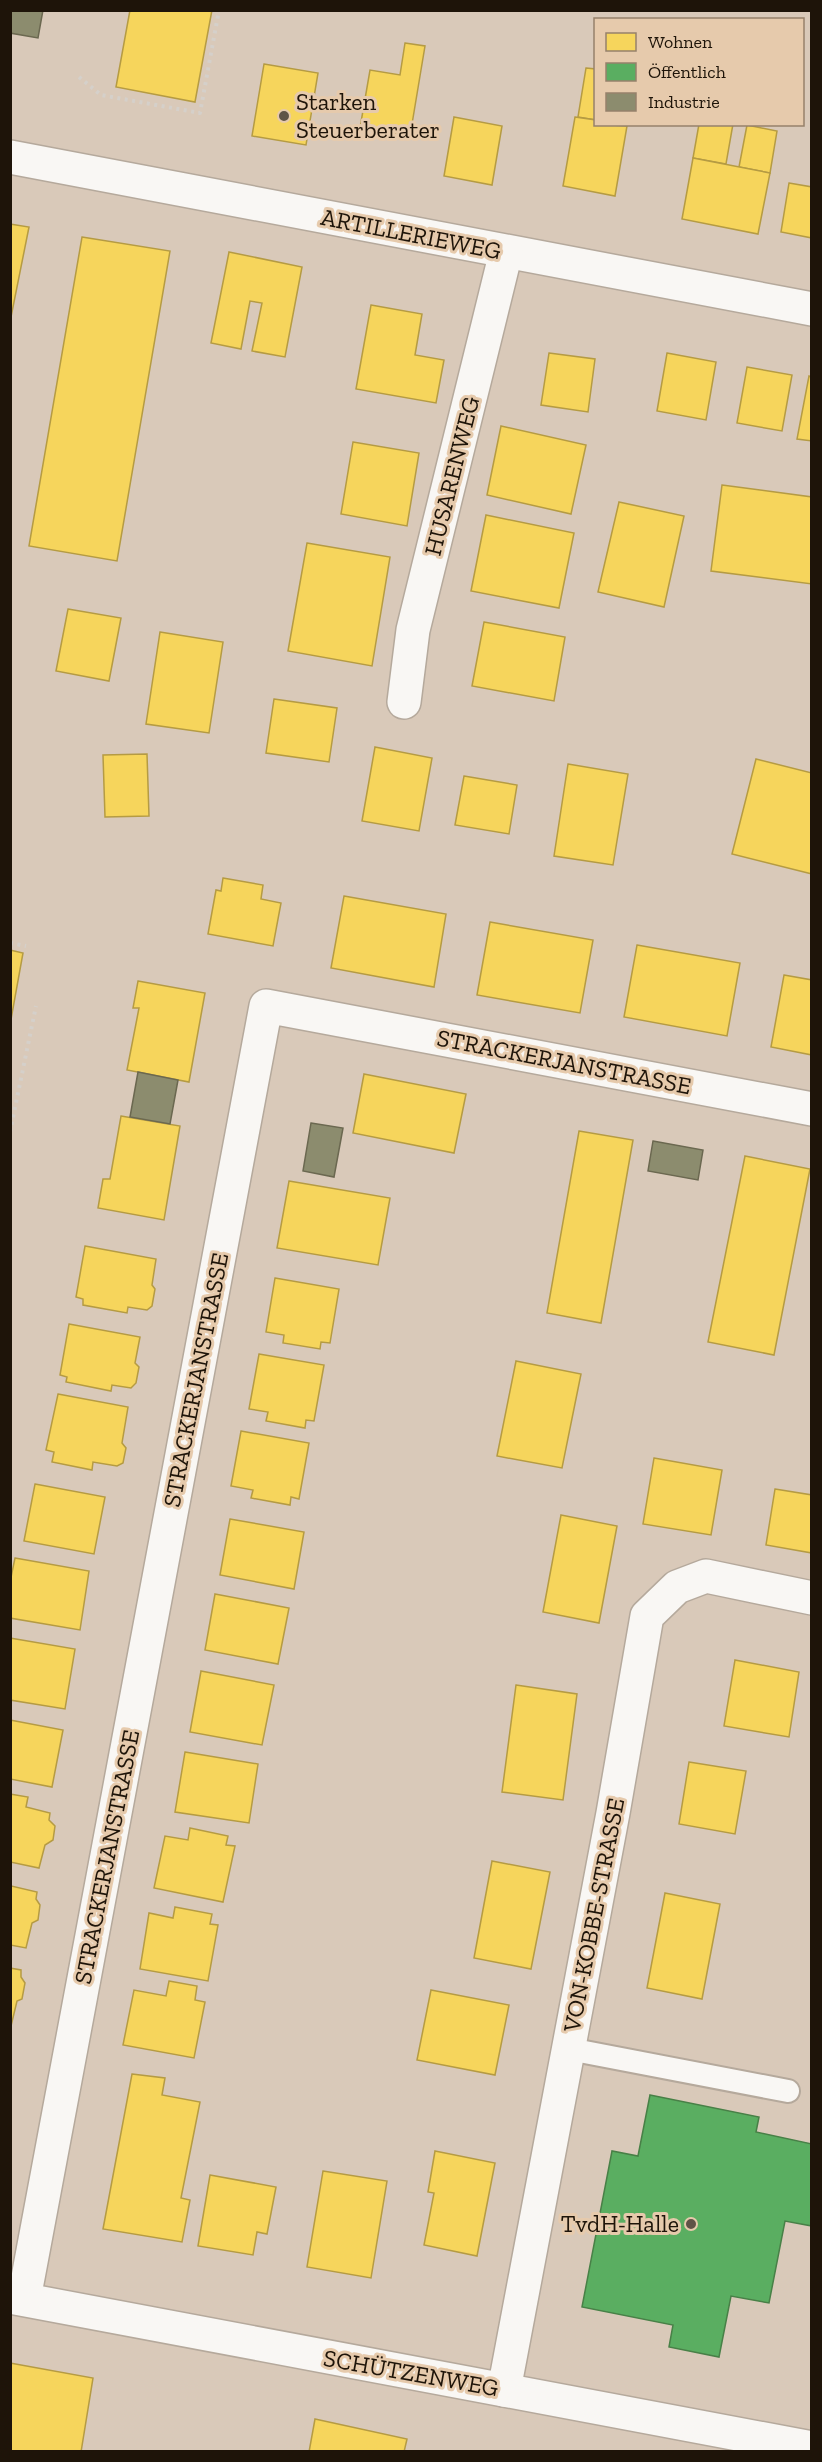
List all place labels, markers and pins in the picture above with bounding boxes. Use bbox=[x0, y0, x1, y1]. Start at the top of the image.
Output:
place label: Starken Steuerberater bbox=[296, 87, 440, 144]
marker: Starken Steuerberater bbox=[277, 109, 291, 123]
place label: TvdH-Halle bbox=[561, 2209, 679, 2238]
marker: TvdH-Halle bbox=[684, 2217, 698, 2231]

